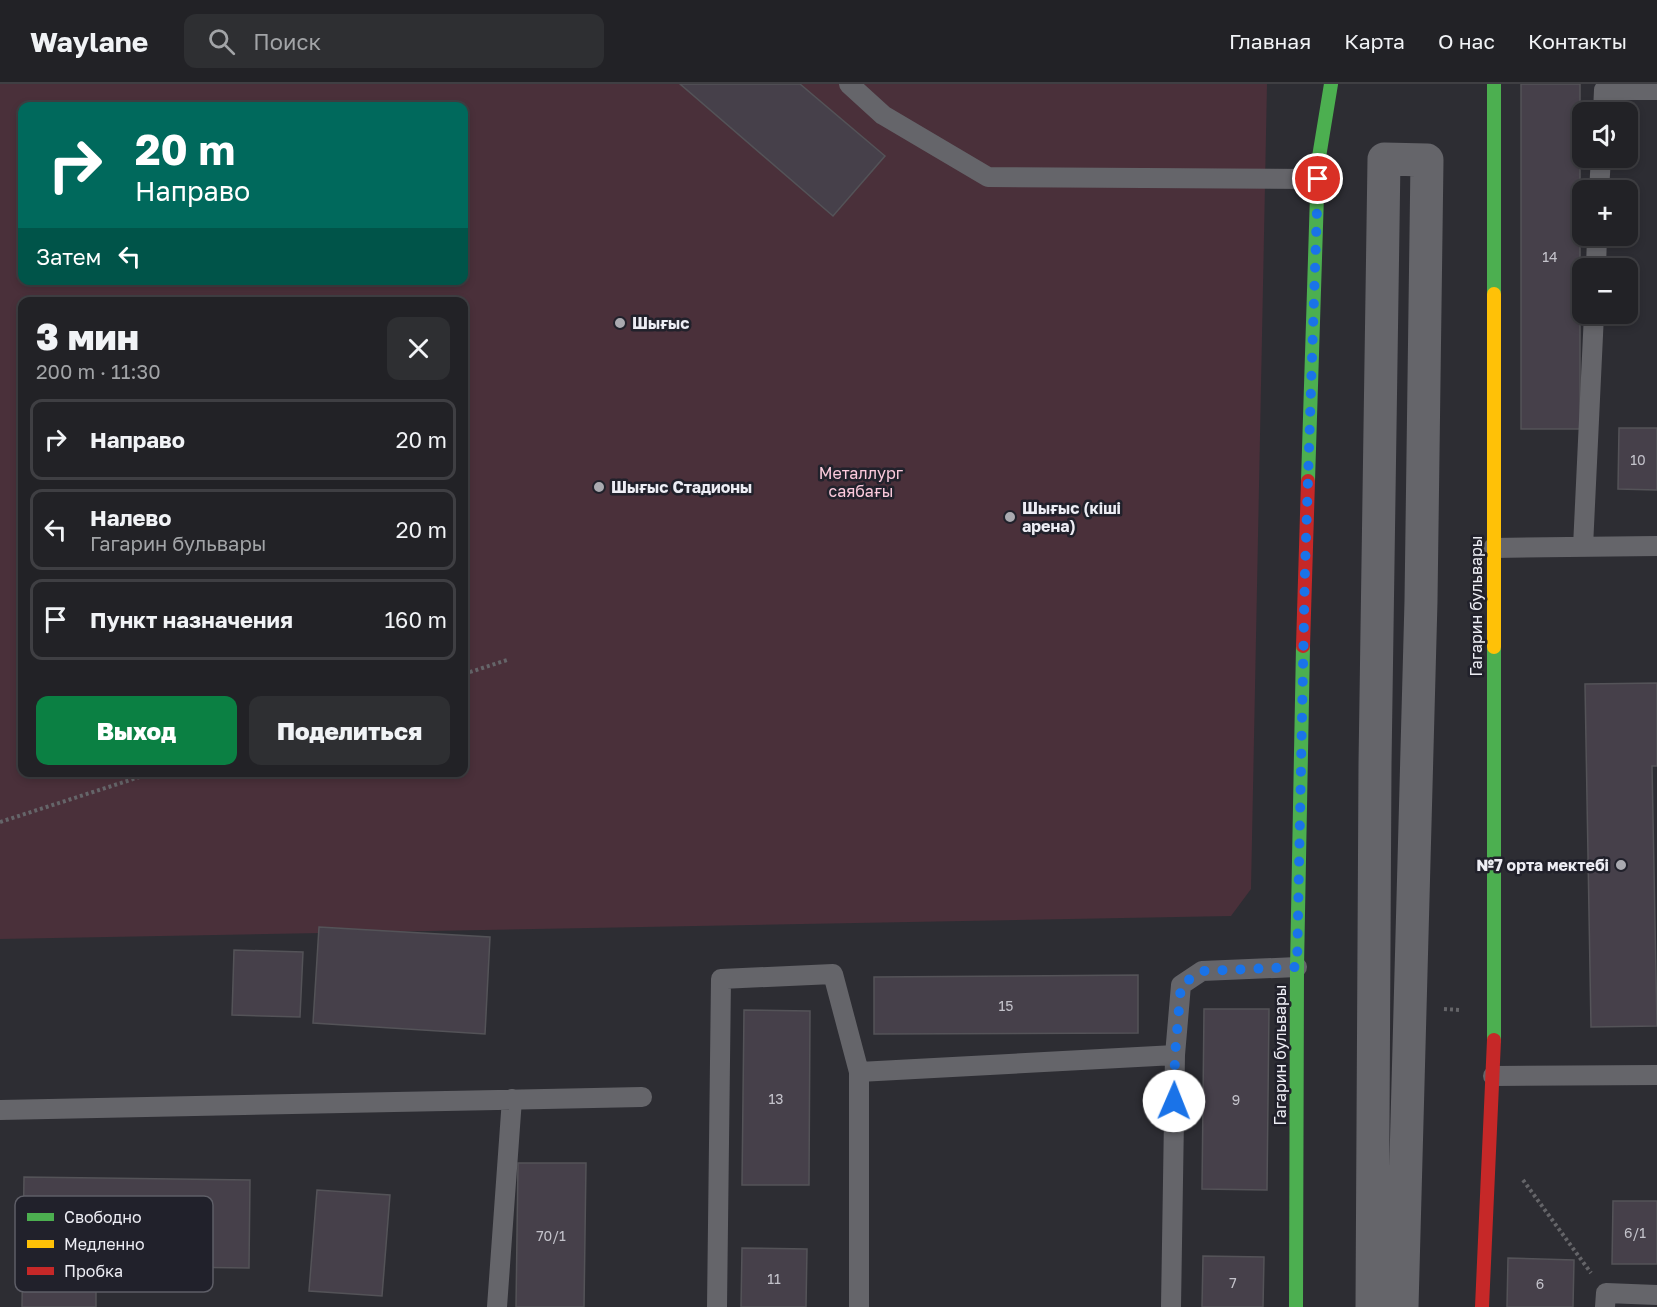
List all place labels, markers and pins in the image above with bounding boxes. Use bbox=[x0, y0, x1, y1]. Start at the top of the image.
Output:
pin bbox=[1292, 153, 1343, 204]
place label: Шығыс bbox=[632, 313, 689, 333]
marker: Шығыс bbox=[613, 316, 627, 330]
place label: Шығыс Стадионы bbox=[611, 477, 752, 497]
marker: Шығыс Стадионы bbox=[592, 480, 606, 494]
place label: Шығыс (кіші арена) bbox=[1022, 498, 1121, 536]
marker: Шығыс (кіші арена) bbox=[1003, 510, 1017, 524]
place label: №7 орта мектебі bbox=[1476, 855, 1609, 875]
marker: №7 орта мектебі bbox=[1614, 858, 1628, 872]

